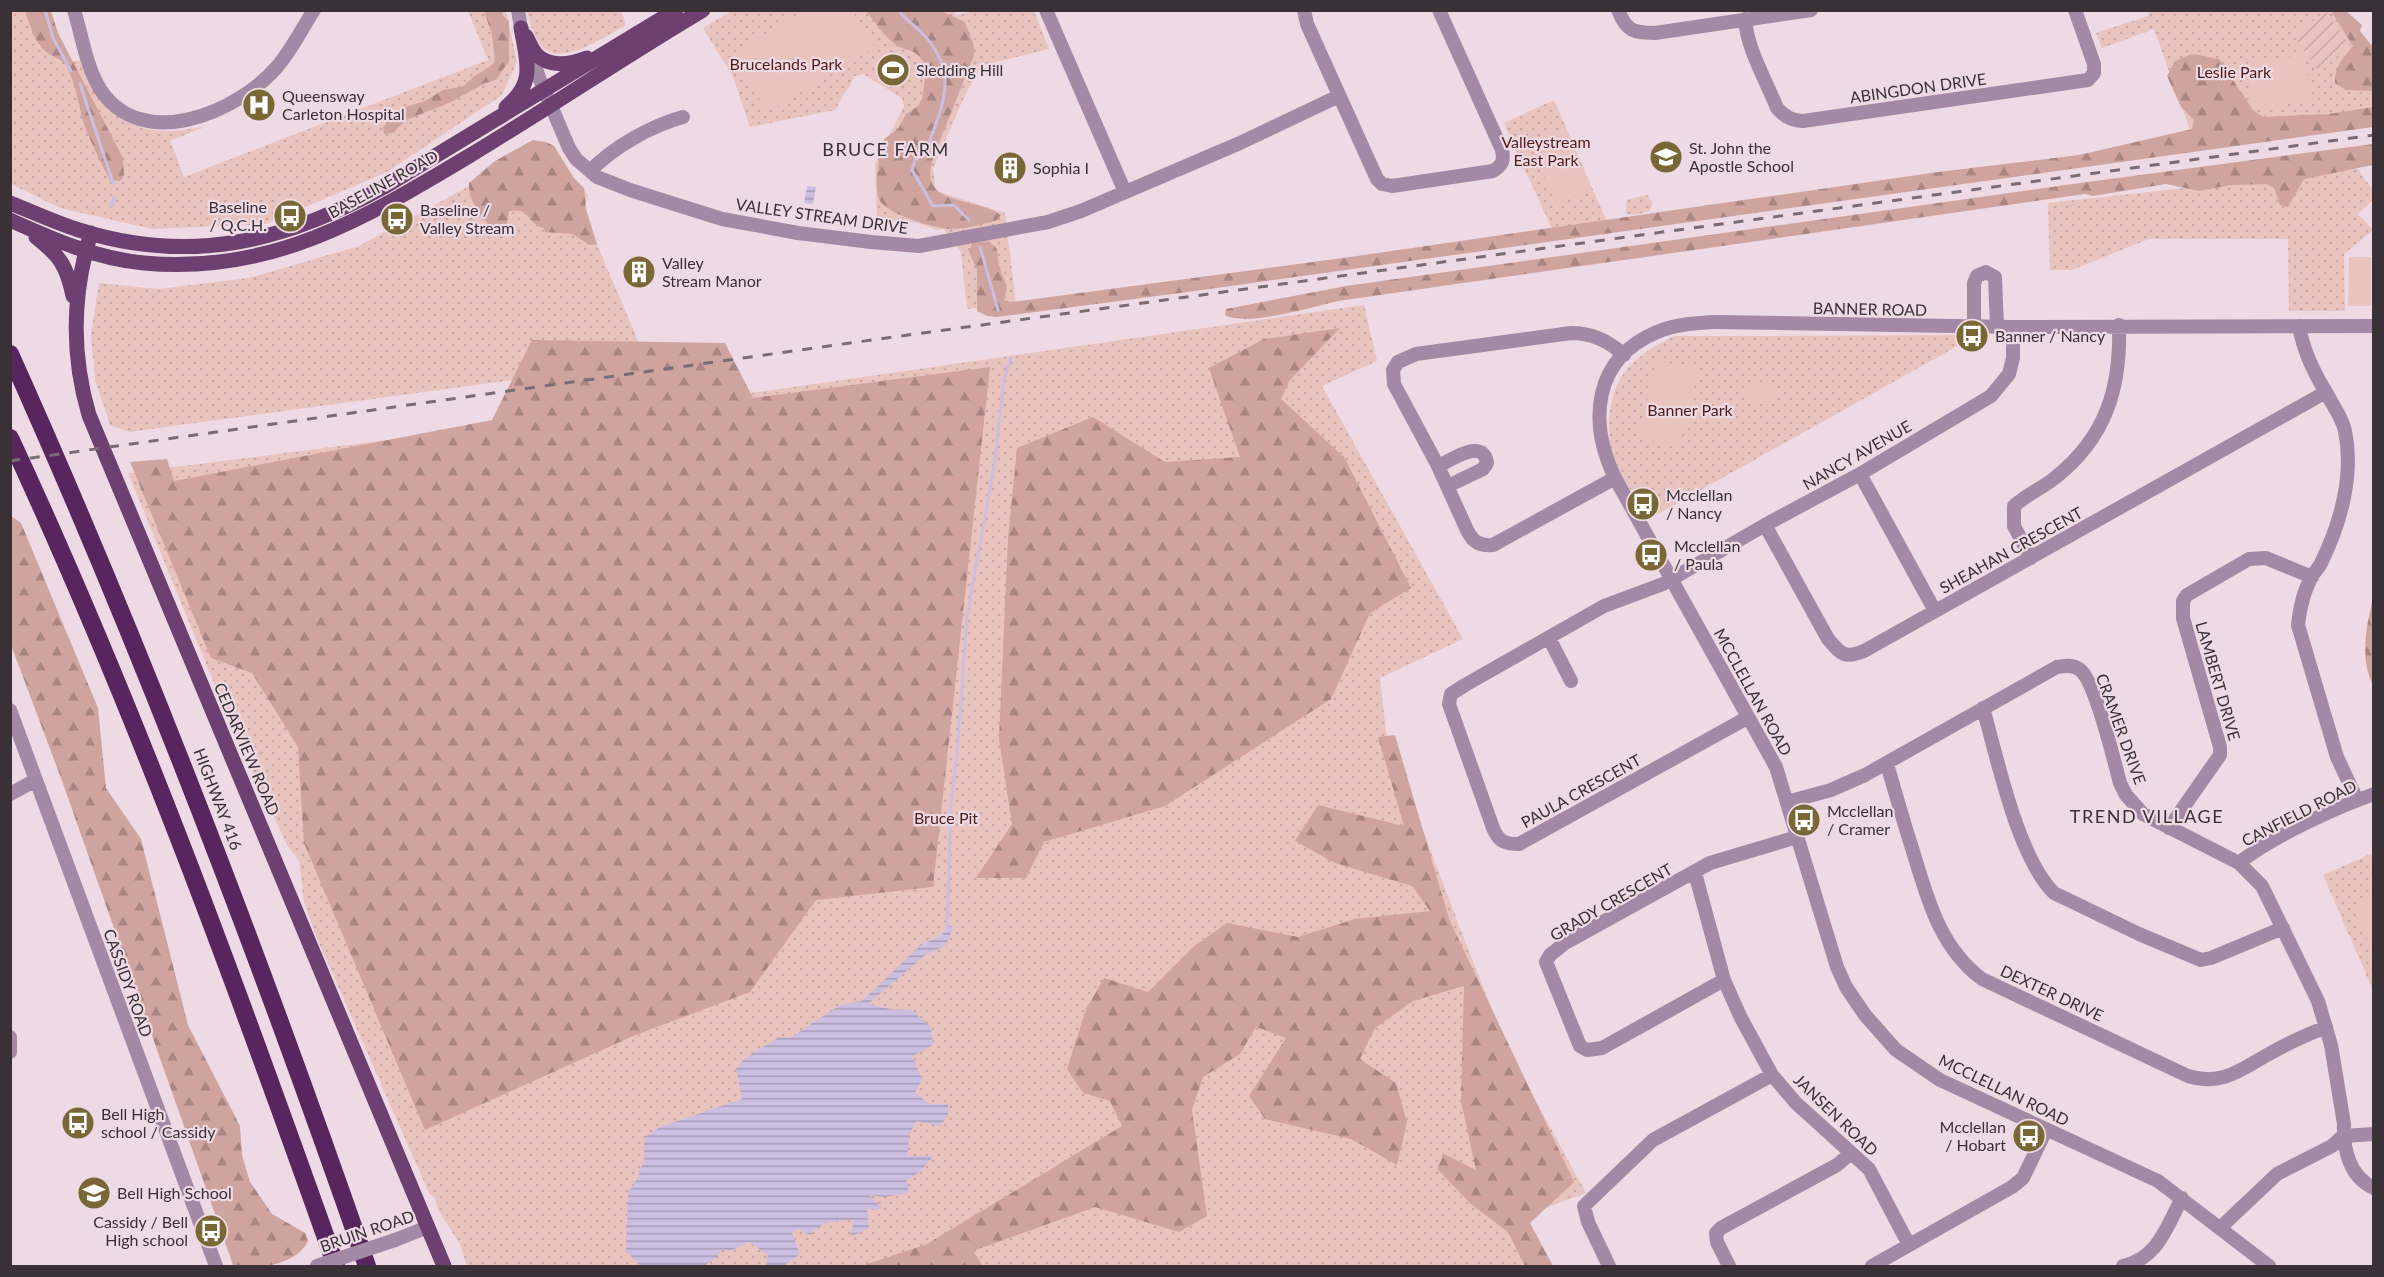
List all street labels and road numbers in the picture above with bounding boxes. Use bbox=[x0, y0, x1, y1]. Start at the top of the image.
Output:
street label: ABINGDON DRIVE bbox=[1848, 69, 1987, 106]
street label: BASELINE ROAD bbox=[325, 146, 441, 222]
street label: VALLEY STREAM DRIVE bbox=[735, 194, 909, 237]
street label: BANNER ROAD bbox=[1813, 298, 1927, 319]
street label: NANCY AVENUE bbox=[1799, 416, 1914, 493]
street label: SHEAHAN CRESCENT bbox=[1936, 502, 2086, 597]
street label: LAMBERT DRIVE bbox=[2192, 619, 2245, 743]
street label: MCCLELLAN ROAD bbox=[1711, 625, 1796, 759]
street label: CRAMER DRIVE bbox=[2093, 671, 2150, 787]
street label: CEDARVIEW ROAD bbox=[211, 679, 284, 818]
street label: HIGHWAY 416 bbox=[190, 745, 247, 852]
street label: PAULA CRESCENT bbox=[1518, 750, 1644, 831]
street label: CANFIELD ROAD bbox=[2238, 775, 2359, 850]
street label: GRADY CRESCENT bbox=[1546, 859, 1676, 944]
street label: CASSIDY ROAD bbox=[100, 926, 157, 1040]
street label: DEXTER DRIVE bbox=[1998, 960, 2107, 1025]
street label: MCCLELLAN ROAD bbox=[1936, 1050, 2072, 1129]
street label: JANSEN ROAD bbox=[1790, 1070, 1882, 1159]
street label: BRUIN ROAD bbox=[317, 1206, 416, 1256]

